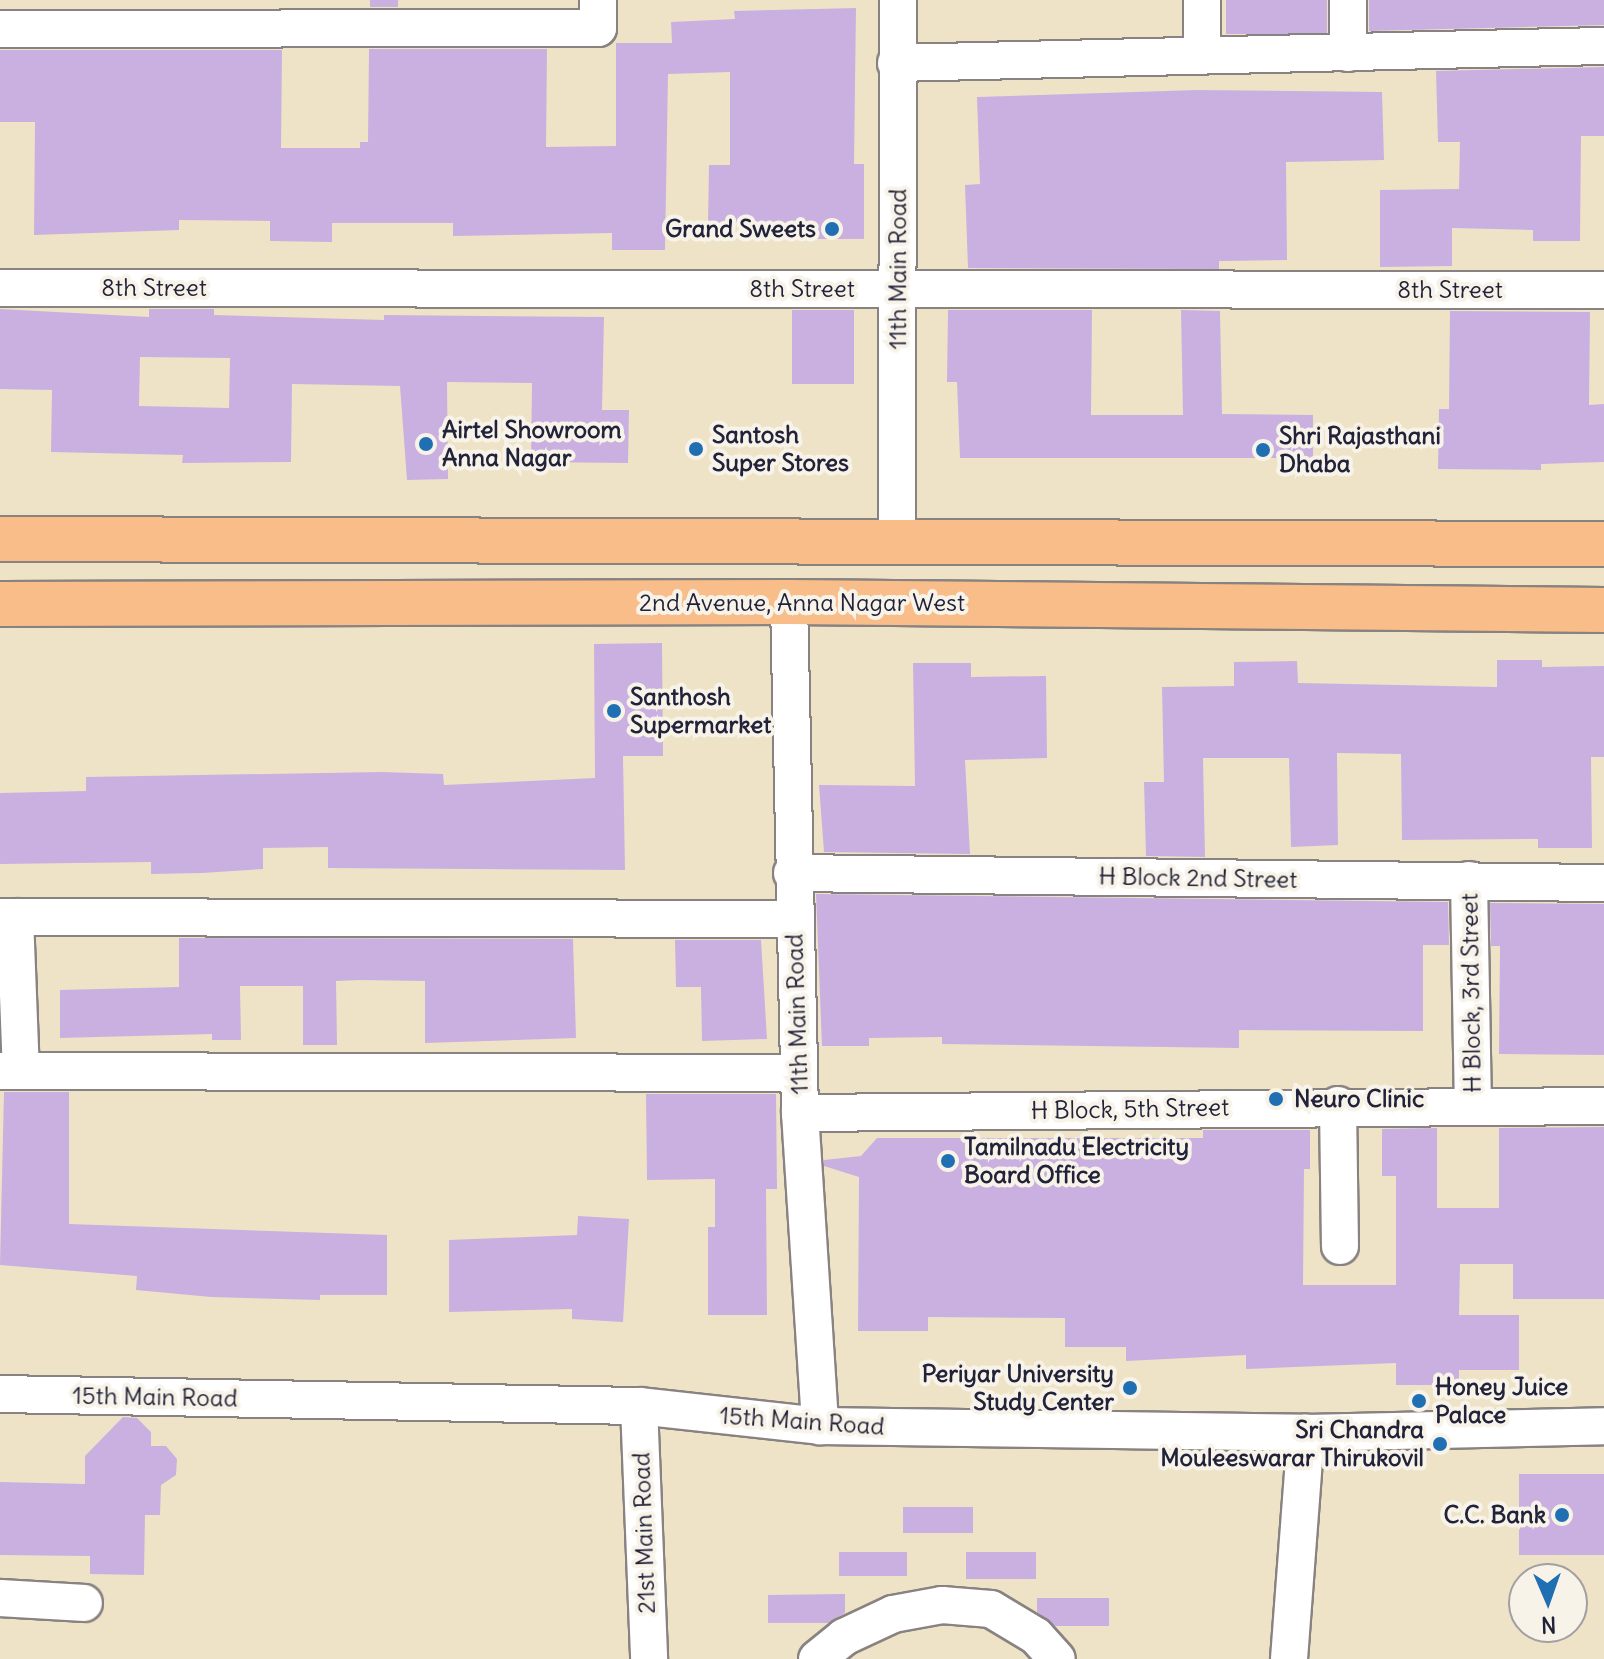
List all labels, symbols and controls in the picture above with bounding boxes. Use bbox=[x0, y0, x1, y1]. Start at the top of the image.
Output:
street label: 11th Main Road bbox=[884, 189, 912, 349]
place label: Grand Sweets bbox=[665, 215, 816, 243]
marker: Grand Sweets bbox=[823, 220, 841, 238]
street label: 8th Street bbox=[101, 274, 207, 302]
street label: 8th Street bbox=[749, 275, 855, 303]
street label: 8th Street bbox=[1397, 276, 1503, 304]
place label: Airtel Showroom Anna Nagar bbox=[442, 416, 622, 472]
place label: Santosh Super Stores bbox=[712, 421, 849, 477]
place label: Shri Rajasthani Dhaba bbox=[1279, 422, 1441, 478]
marker: Airtel Showroom Anna Nagar bbox=[417, 435, 435, 453]
marker: Santosh Super Stores bbox=[687, 440, 705, 458]
marker: Shri Rajasthani Dhaba bbox=[1254, 441, 1272, 459]
street label: 2nd Avenue, Anna Nagar West bbox=[639, 589, 965, 617]
place label: Santhosh Supermarket bbox=[630, 683, 771, 739]
marker: Santhosh Supermarket bbox=[605, 702, 623, 720]
street label: H Block 2nd Street bbox=[1098, 862, 1298, 894]
street label: H Block, 3rd Street bbox=[1455, 893, 1487, 1093]
street label: 11th Main Road bbox=[780, 933, 814, 1095]
place label: Neuro Clinic bbox=[1294, 1085, 1424, 1113]
marker: Neuro Clinic bbox=[1265, 1088, 1287, 1110]
street label: H Block, 5th Street bbox=[1031, 1093, 1229, 1125]
place label: Tamilnadu Electricity Board Office bbox=[964, 1133, 1189, 1189]
marker: Tamilnadu Electricity Board Office bbox=[939, 1152, 957, 1170]
place label: Periyar University Study Center bbox=[922, 1360, 1114, 1416]
place label: Honey Juice Palace bbox=[1435, 1373, 1568, 1429]
marker: Periyar University Study Center bbox=[1121, 1379, 1139, 1397]
street label: 15th Main Road bbox=[72, 1381, 238, 1413]
marker: Honey Juice Palace bbox=[1410, 1392, 1428, 1410]
street label: 15th Main Road bbox=[719, 1401, 885, 1441]
place label: Sri Chandra Mouleeswarar Thirukovil bbox=[1160, 1416, 1424, 1472]
marker: Sri Chandra Mouleeswarar Thirukovil bbox=[1431, 1435, 1449, 1453]
street label: 21st Main Road bbox=[627, 1452, 661, 1614]
place label: C.C. Bank bbox=[1444, 1501, 1546, 1529]
marker: C.C. Bank bbox=[1553, 1506, 1571, 1524]
north arrow bbox=[1508, 1563, 1588, 1643]
text: N bbox=[1541, 1611, 1557, 1639]

